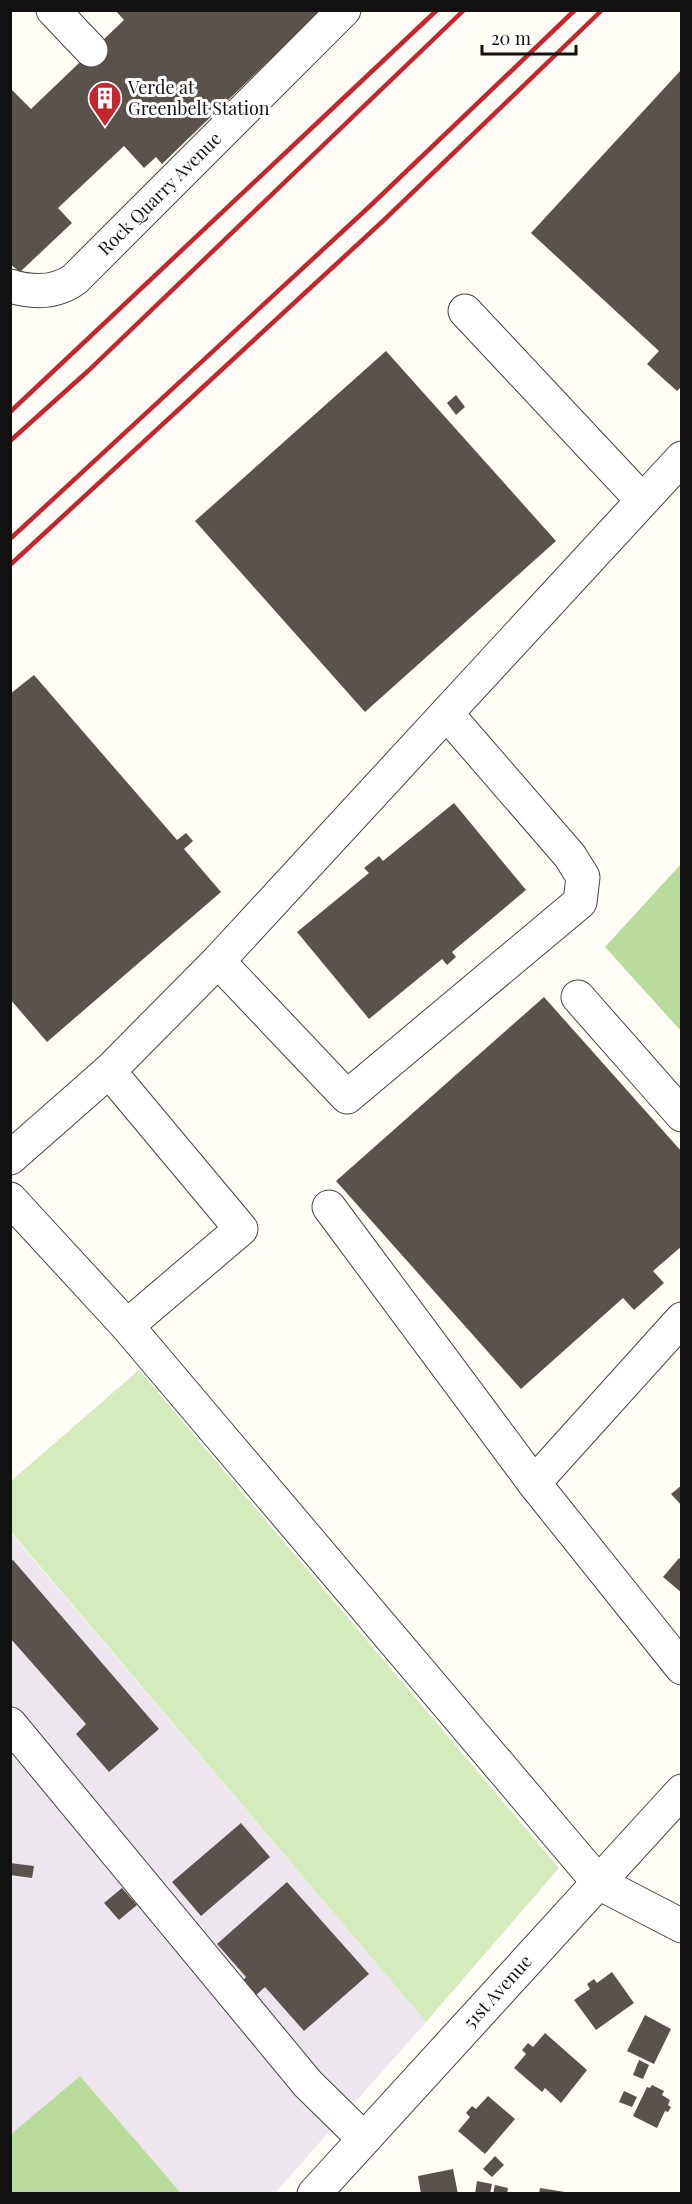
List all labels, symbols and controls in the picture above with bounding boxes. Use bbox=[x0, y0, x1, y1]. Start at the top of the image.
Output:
scale bar bbox=[482, 18, 576, 56]
text: 20 m bbox=[491, 26, 531, 50]
place label: Verde at Greenbelt Station bbox=[127, 75, 270, 120]
building icon: Verde at Greenbelt Station bbox=[87, 80, 123, 127]
street label: Rock Quarry Avenue bbox=[92, 126, 226, 260]
street label: 51st Avenue bbox=[458, 1949, 537, 2033]

